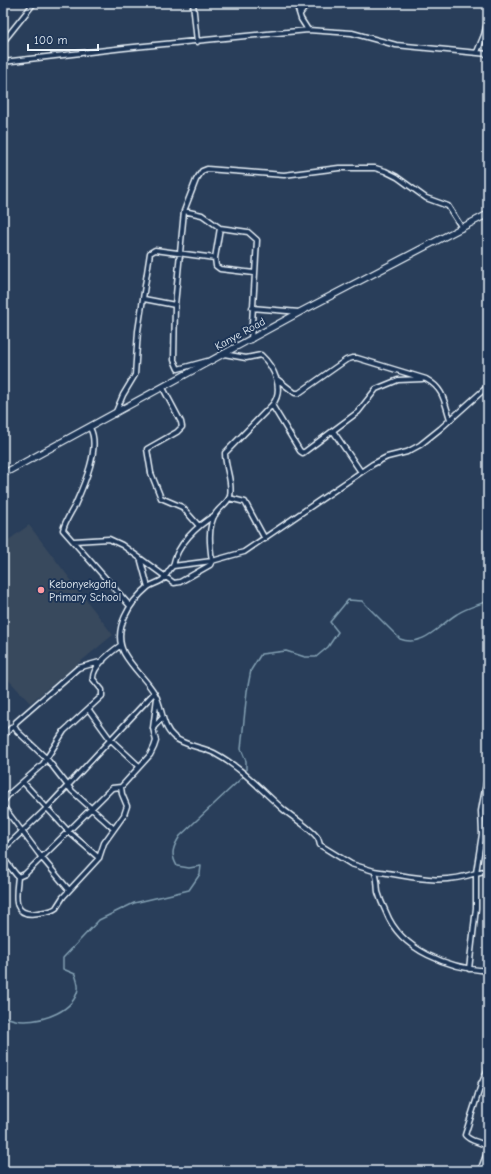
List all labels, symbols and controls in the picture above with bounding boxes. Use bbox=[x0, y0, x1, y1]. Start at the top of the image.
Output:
scale bar bbox=[28, 26, 98, 52]
text: 100 m bbox=[34, 33, 67, 47]
street label: Kanye Road bbox=[213, 315, 268, 353]
place label: Kebonyekgotla Primary School bbox=[49, 578, 121, 604]
marker: Kebonyekgotla Primary School bbox=[36, 585, 46, 595]

